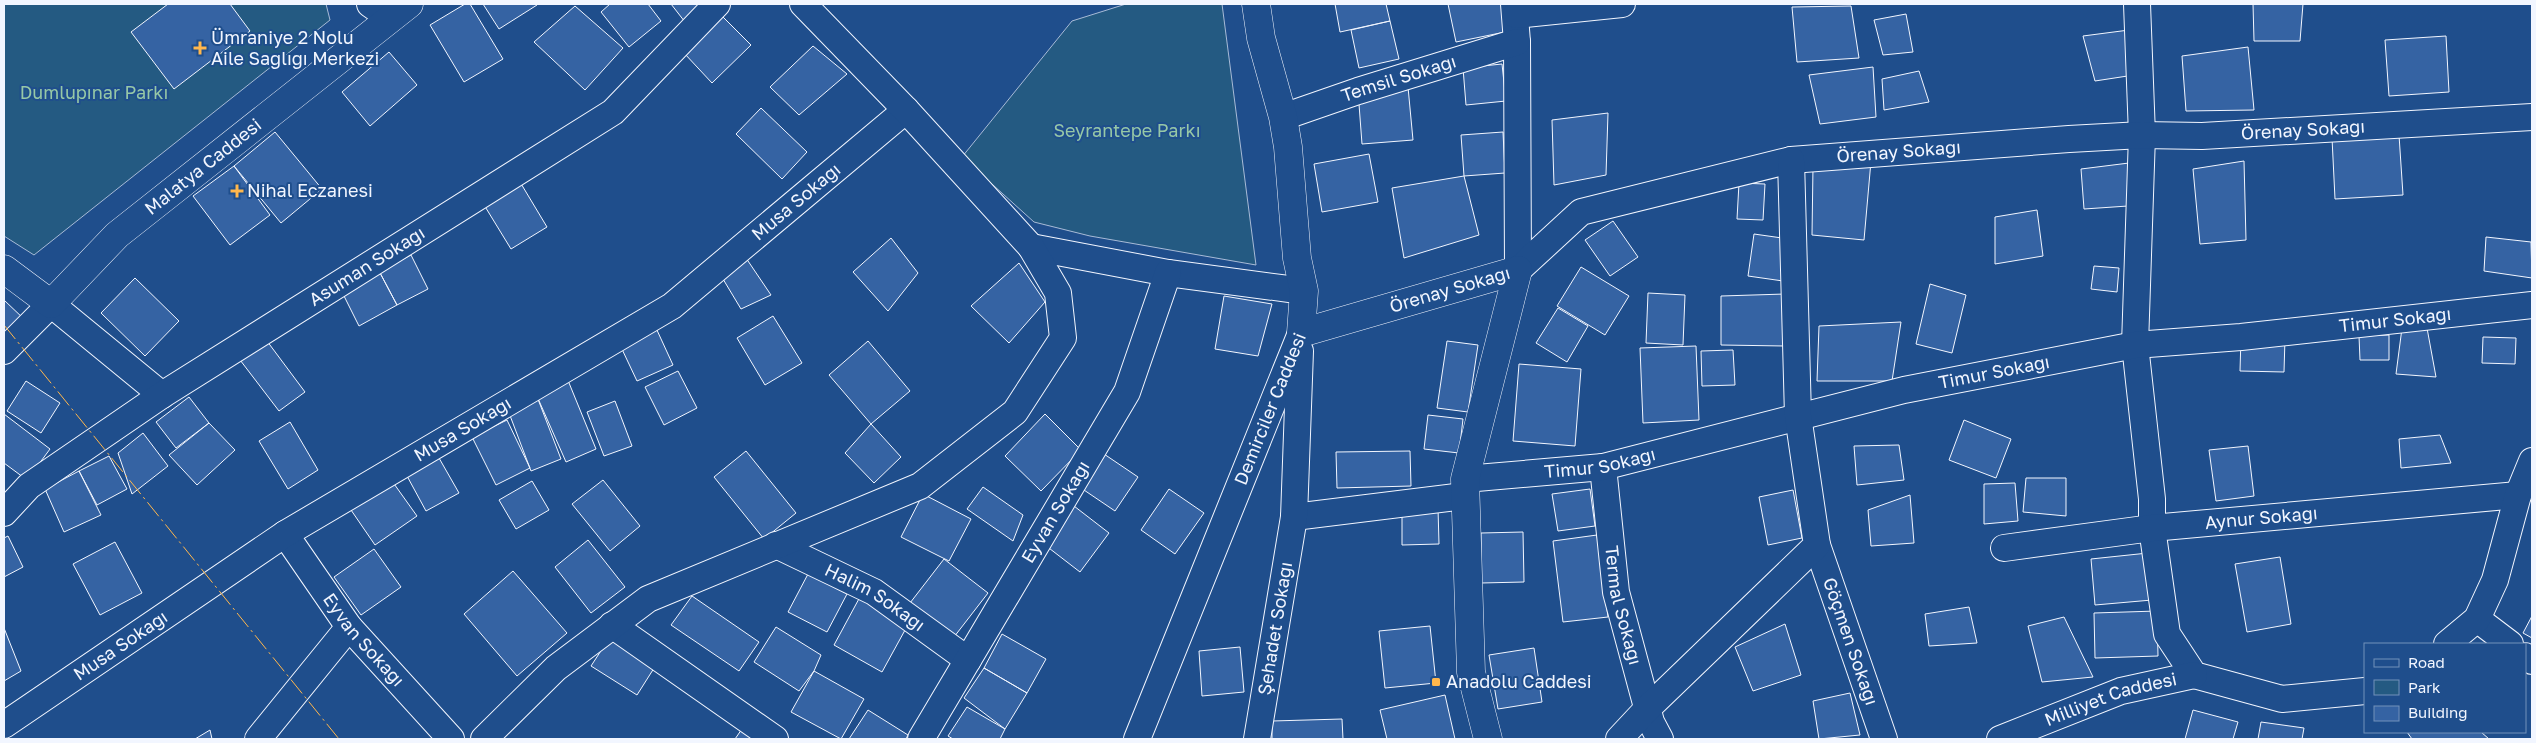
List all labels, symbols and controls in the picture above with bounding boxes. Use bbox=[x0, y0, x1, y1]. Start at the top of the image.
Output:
place label: Ümraniye 2 Nolu Aile Sağlığı Merkezi bbox=[211, 26, 379, 69]
marker: Ümraniye 2 Nolu Aile Sağlığı Merkezi bbox=[193, 41, 207, 55]
street label: Temsil Sokağı bbox=[1338, 49, 1459, 106]
park label: Dumlupınar Parkı bbox=[20, 81, 168, 103]
street label: Malatya Caddesi bbox=[140, 113, 265, 219]
street label: Örenay Sokağı bbox=[2240, 115, 2366, 144]
park label: Seyrantepe Parkı bbox=[1053, 119, 1201, 141]
street label: Örenay Sokağı bbox=[1836, 135, 1962, 167]
street label: Musa Sokağı bbox=[747, 158, 844, 245]
place label: Nihal Eczanesi bbox=[247, 179, 373, 201]
marker: Nihal Eczanesi bbox=[231, 185, 243, 197]
street label: Asuman Sokağı bbox=[305, 221, 428, 310]
street label: Örenay Sokağı bbox=[1387, 261, 1512, 317]
street label: Timur Sokağı bbox=[2338, 302, 2452, 336]
street label: Demirciler Caddesi bbox=[1229, 329, 1310, 488]
street label: Timur Sokağı bbox=[1936, 350, 2051, 393]
street label: Musa Sokağı bbox=[410, 391, 515, 466]
street label: Timur Sokağı bbox=[1543, 442, 1658, 482]
street label: Eyvan Sokağı bbox=[1016, 456, 1094, 567]
street label: Aynur Sokağı bbox=[2204, 501, 2318, 533]
street label: Termal Sokağı bbox=[1601, 544, 1647, 667]
street label: Halim Sokağı bbox=[822, 558, 930, 635]
street label: Şehadet Sokağı bbox=[1252, 560, 1296, 697]
street label: Göçmen Sokağı bbox=[1819, 574, 1883, 708]
street label: Eyvan Sokağı bbox=[319, 589, 410, 690]
street label: Musa Sokağı bbox=[69, 605, 171, 685]
legend bbox=[2364, 643, 2526, 733]
text: Road bbox=[2408, 653, 2445, 671]
street label: Milliyet Caddesi bbox=[2041, 667, 2179, 730]
place label: Anadolu Caddesi bbox=[1446, 670, 1592, 692]
marker: Anadolu Caddesi bbox=[1430, 676, 1442, 688]
text: Park bbox=[2408, 678, 2441, 696]
text: Building bbox=[2408, 703, 2468, 721]

